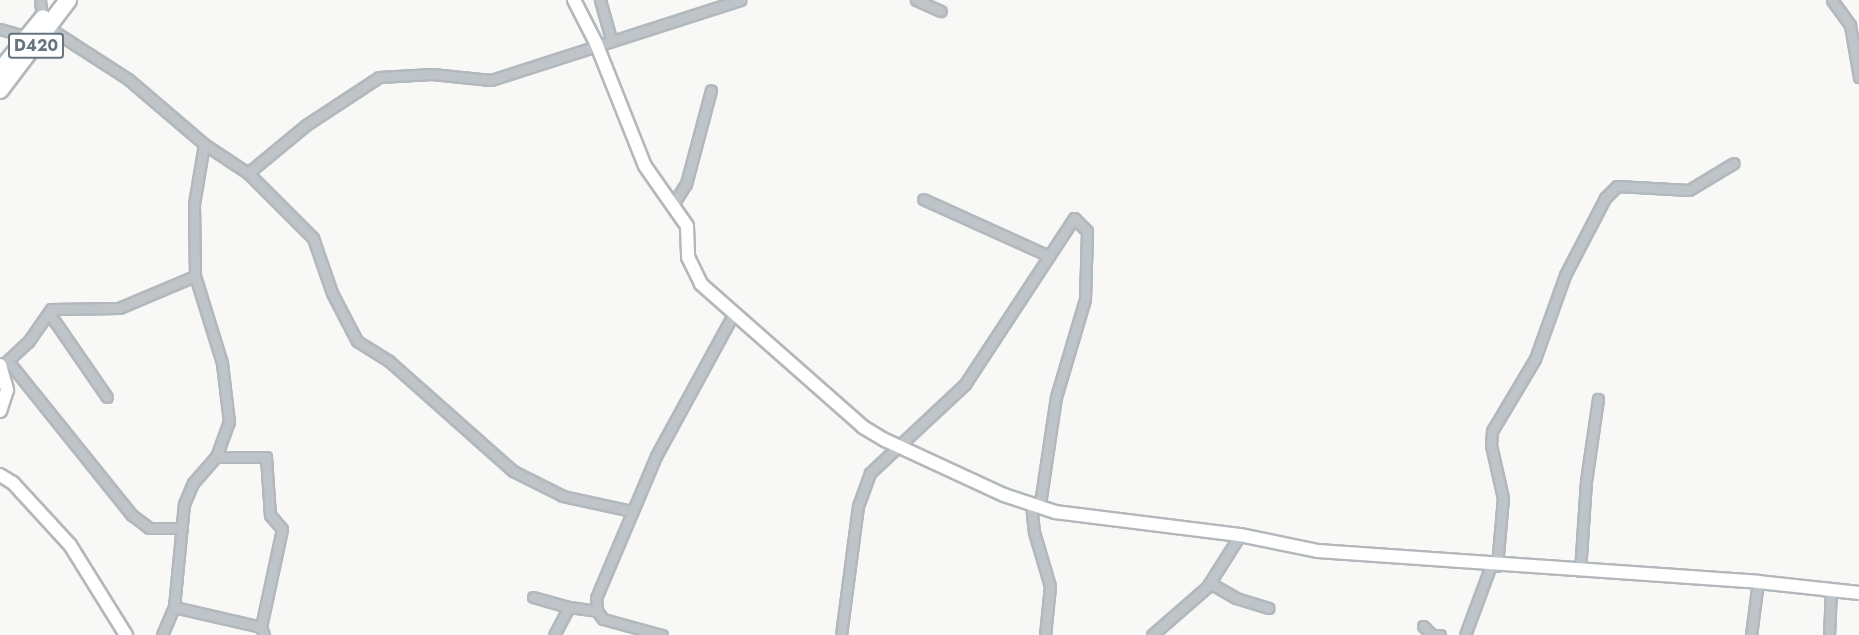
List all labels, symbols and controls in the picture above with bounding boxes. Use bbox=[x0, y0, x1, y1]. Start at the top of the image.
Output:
road number: D420 bbox=[8, 33, 64, 59]

